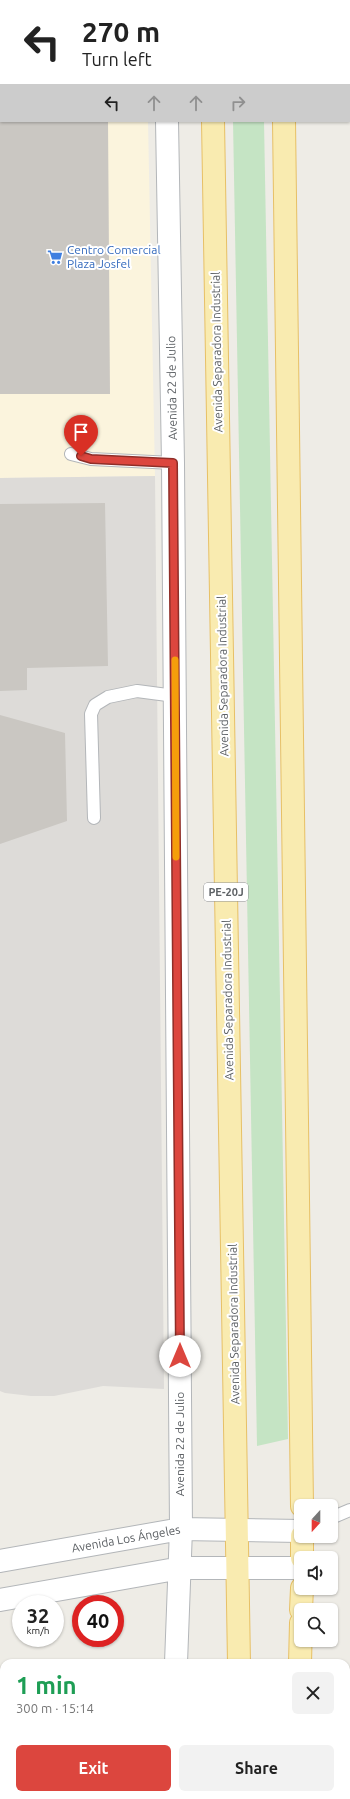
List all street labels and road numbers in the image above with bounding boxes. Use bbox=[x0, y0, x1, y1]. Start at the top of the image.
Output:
street label: Avenida Separadora Industrial bbox=[209, 272, 224, 432]
street label: Avenida 22 de Julio bbox=[164, 336, 179, 440]
street label: Avenida Separadora Industrial bbox=[215, 596, 230, 756]
road number: PE-20J bbox=[204, 883, 248, 901]
street label: Avenida Separadora Industrial bbox=[220, 920, 235, 1080]
street label: Avenida Separadora Industrial bbox=[226, 1244, 241, 1404]
street label: Avenida 22 de Julio bbox=[173, 1392, 186, 1496]
street label: Avenida Los Ángeles bbox=[71, 1523, 181, 1554]

